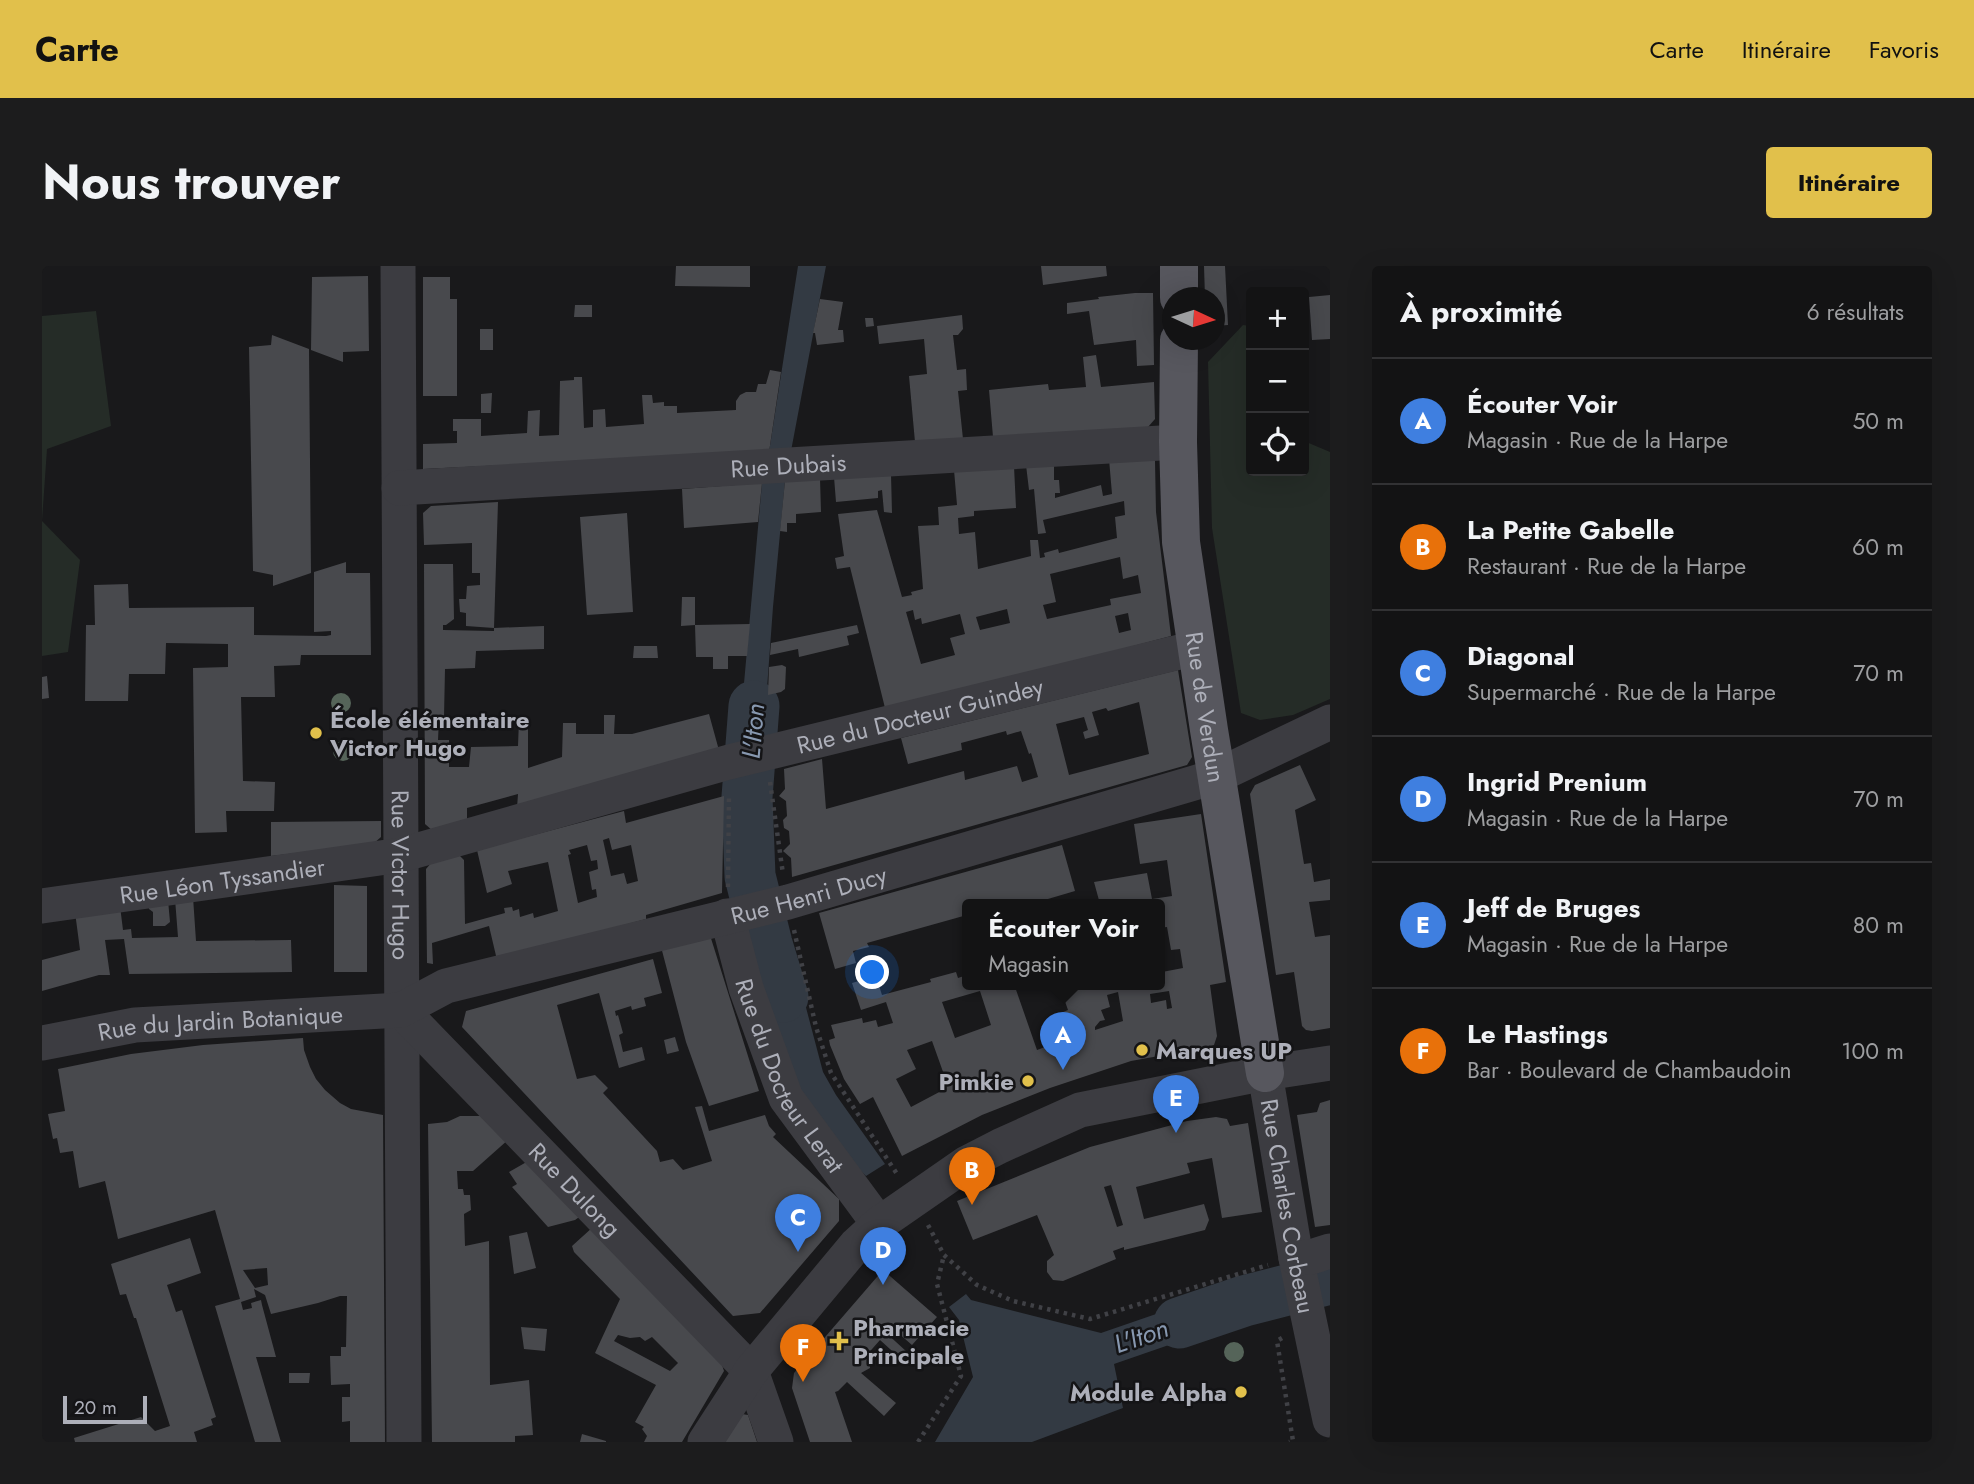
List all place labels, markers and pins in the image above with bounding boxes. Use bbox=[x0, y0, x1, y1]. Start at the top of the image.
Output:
place label: École élémentaire Victor Hugo bbox=[329, 702, 530, 765]
marker: École élémentaire Victor Hugo bbox=[308, 725, 324, 741]
pin: A bbox=[1040, 1012, 1086, 1070]
place label: Marques UP bbox=[1156, 1033, 1292, 1068]
marker: Marques UP bbox=[1134, 1042, 1150, 1058]
place label: Pimkie bbox=[939, 1064, 1014, 1099]
marker: Pimkie bbox=[1020, 1073, 1036, 1089]
pin: E bbox=[1153, 1075, 1199, 1133]
pin: B bbox=[949, 1147, 995, 1205]
pin: C bbox=[775, 1194, 821, 1252]
pin: D bbox=[860, 1227, 906, 1285]
place label: Pharmacie Principale bbox=[853, 1310, 969, 1373]
pin: F bbox=[780, 1324, 826, 1382]
marker: Pharmacie Principale bbox=[831, 1333, 847, 1349]
place label: Module Alpha bbox=[1070, 1375, 1227, 1410]
marker: Module Alpha bbox=[1233, 1384, 1249, 1400]

